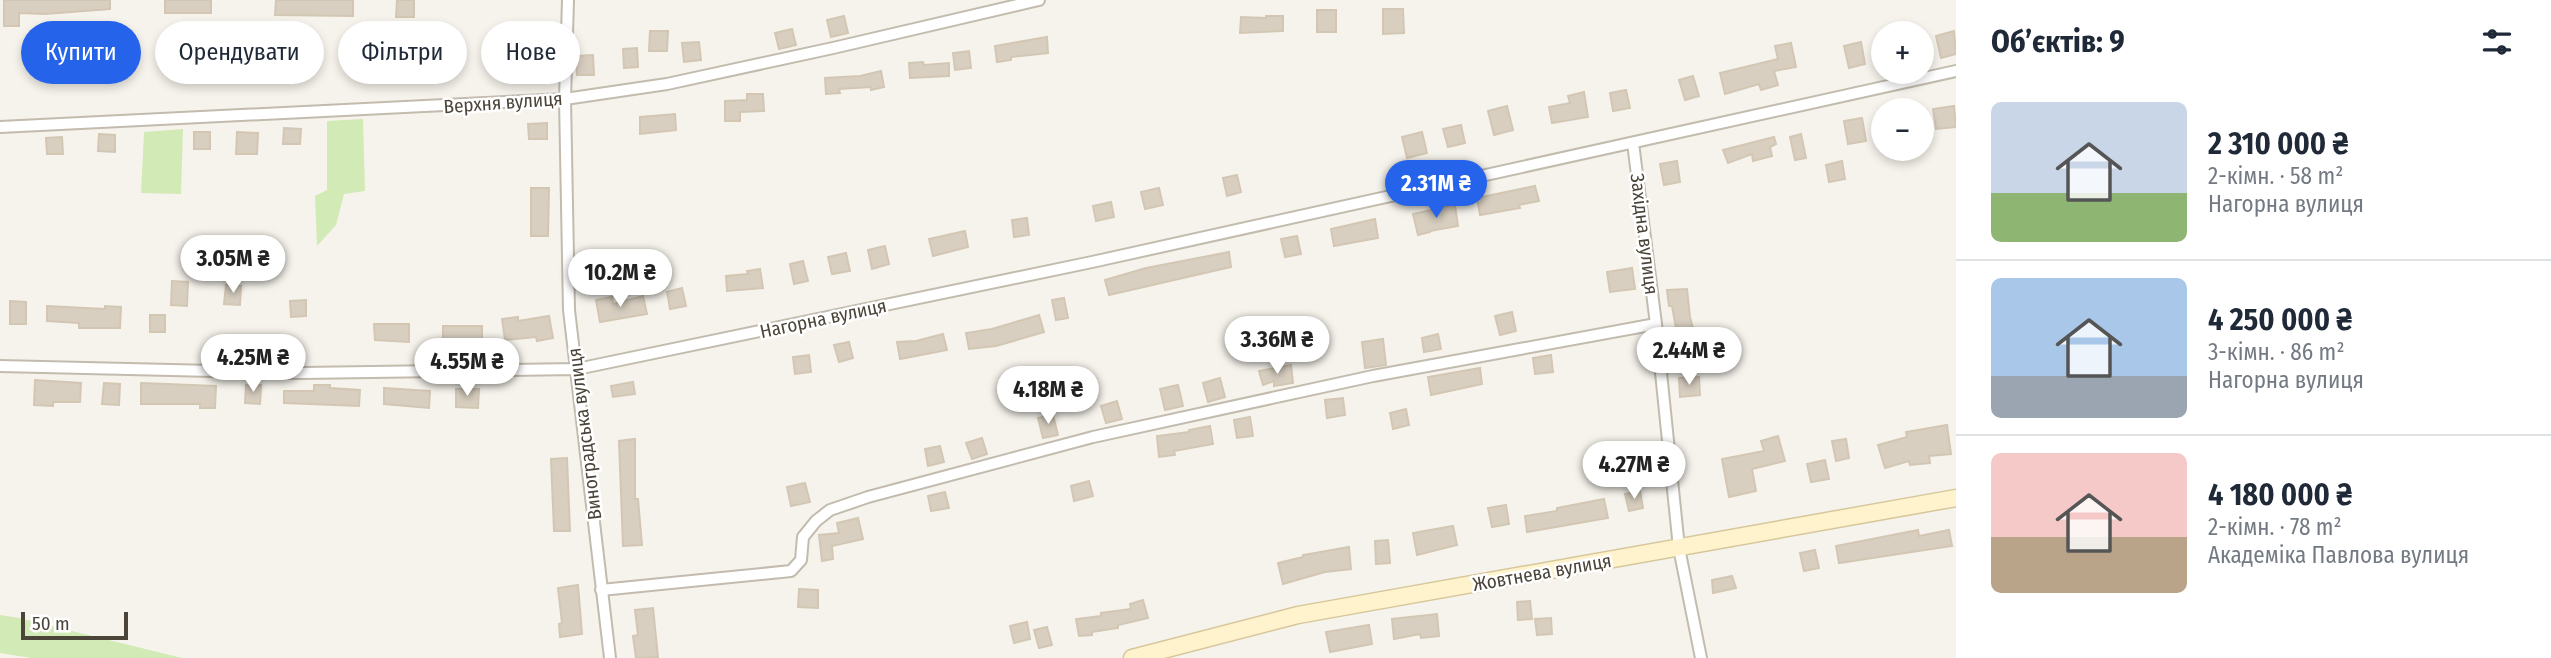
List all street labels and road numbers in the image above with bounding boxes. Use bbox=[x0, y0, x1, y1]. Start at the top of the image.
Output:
street label: Верхня вулиця bbox=[443, 87, 563, 118]
street label: Західна вулиця bbox=[1626, 172, 1663, 296]
street label: Нагорна вулиця bbox=[758, 294, 888, 343]
street label: Виноградська вулиця bbox=[563, 347, 606, 521]
street label: Жовтнева вулиця bbox=[1471, 549, 1613, 596]

